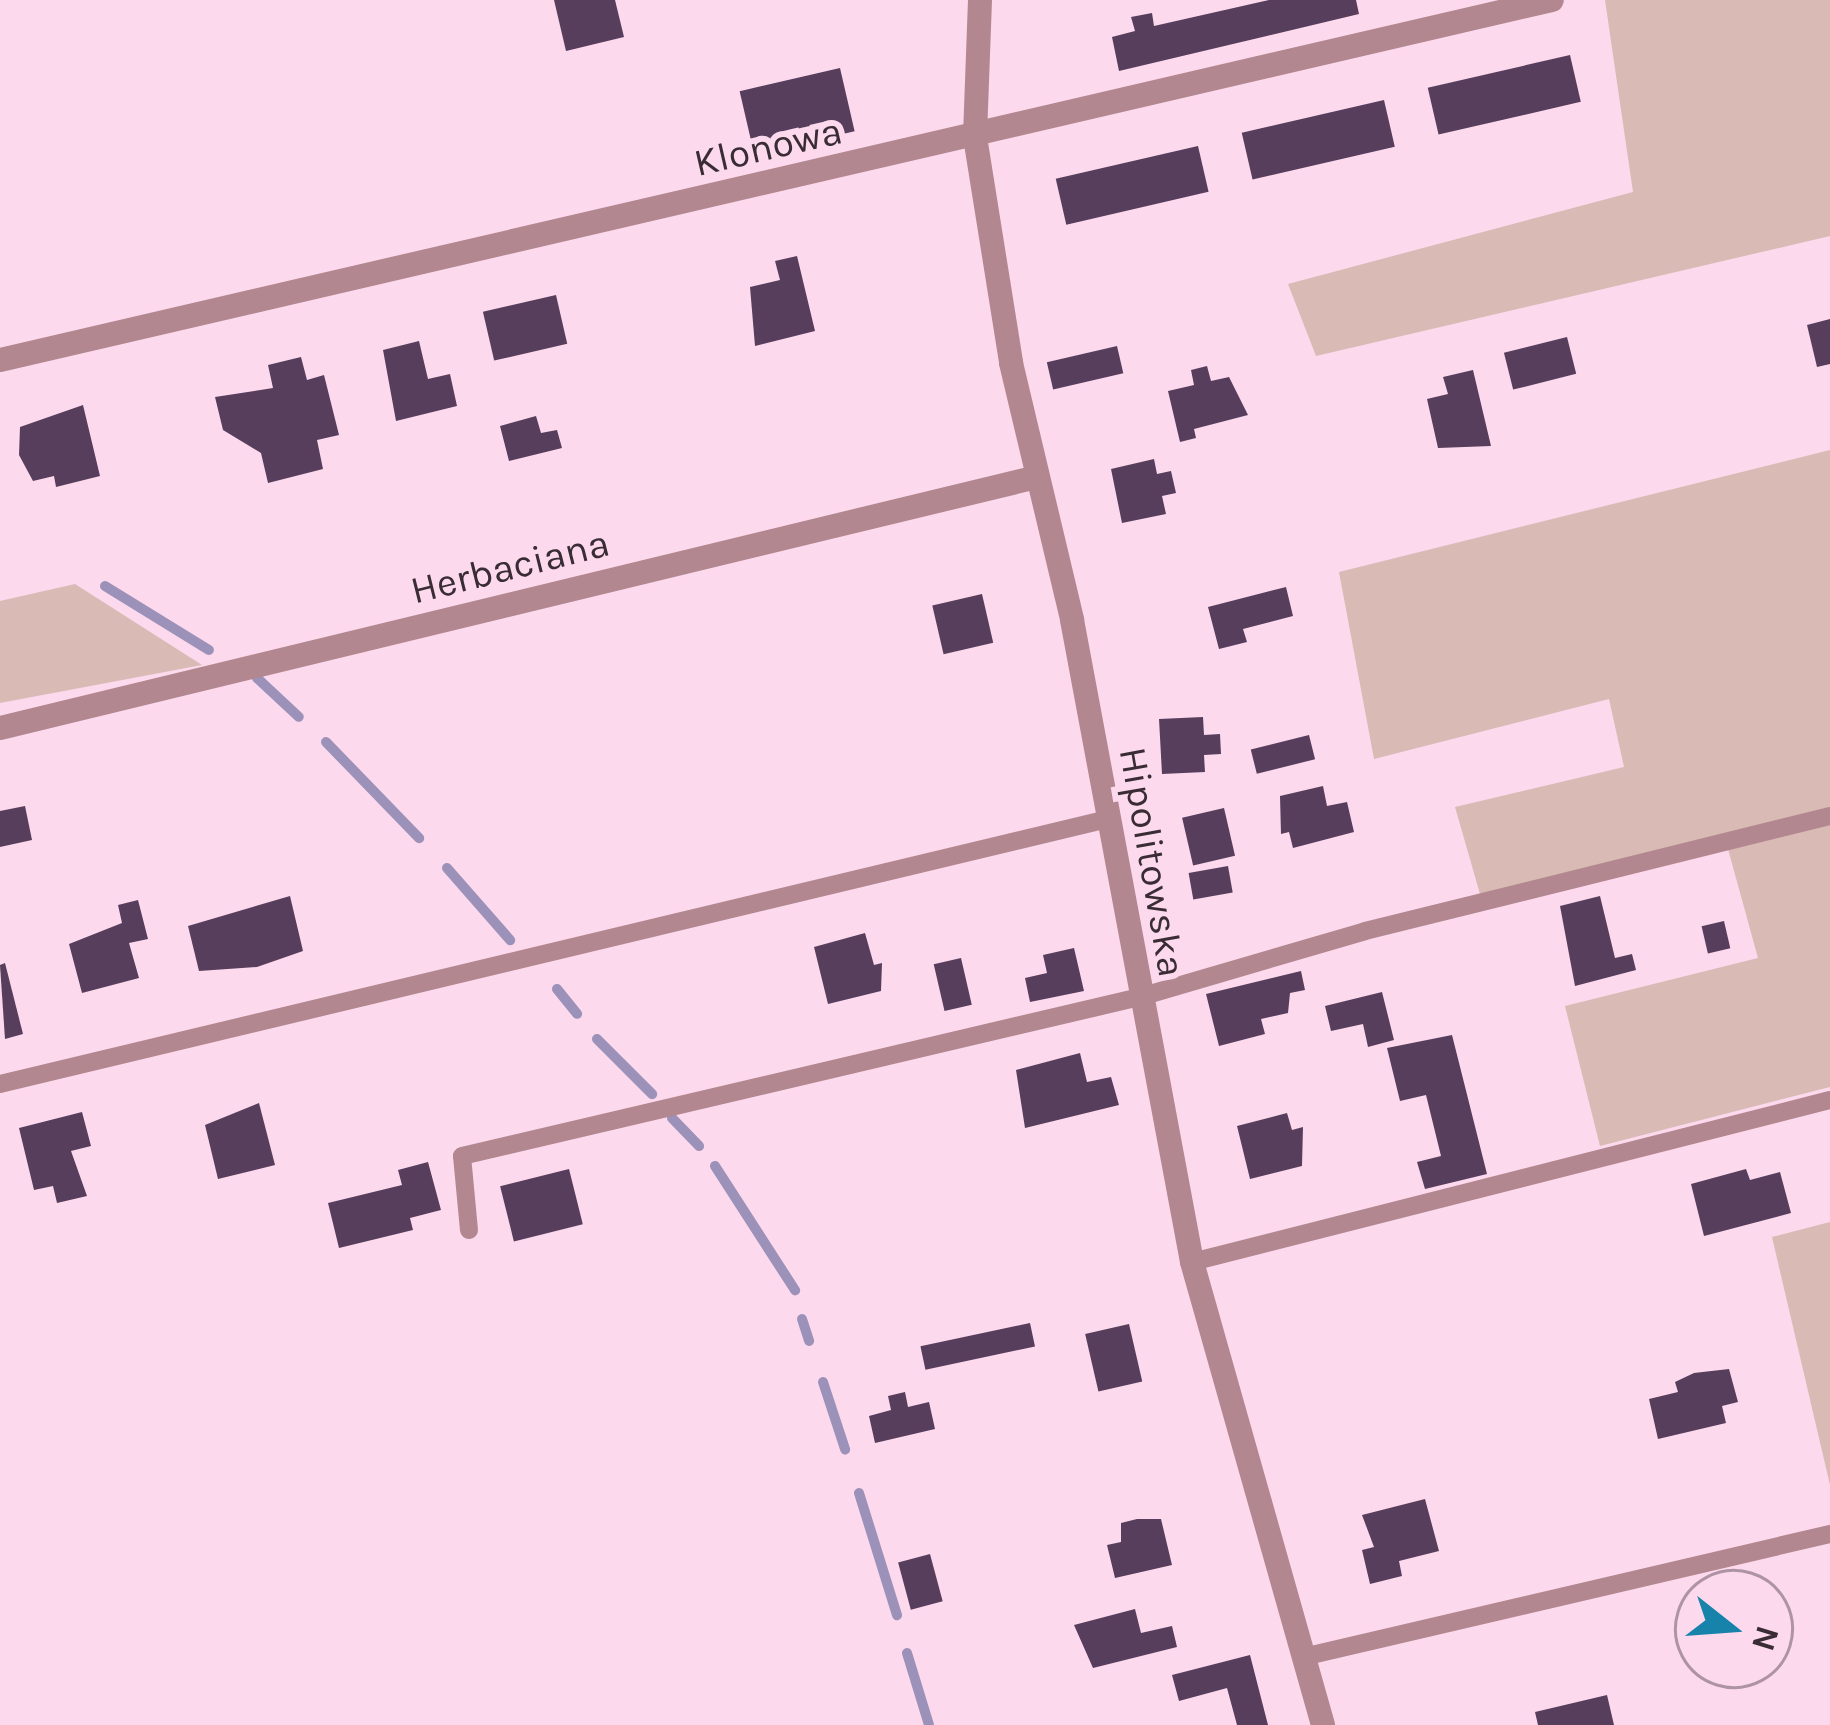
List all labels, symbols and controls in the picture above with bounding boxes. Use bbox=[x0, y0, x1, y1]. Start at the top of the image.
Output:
street label: Klonowa bbox=[689, 107, 847, 187]
street label: Herbaciana bbox=[406, 520, 614, 614]
street label: Hipolitowska bbox=[1109, 743, 1195, 981]
north arrow bbox=[1674, 1569, 1794, 1689]
text: N bbox=[1744, 1622, 1787, 1656]

